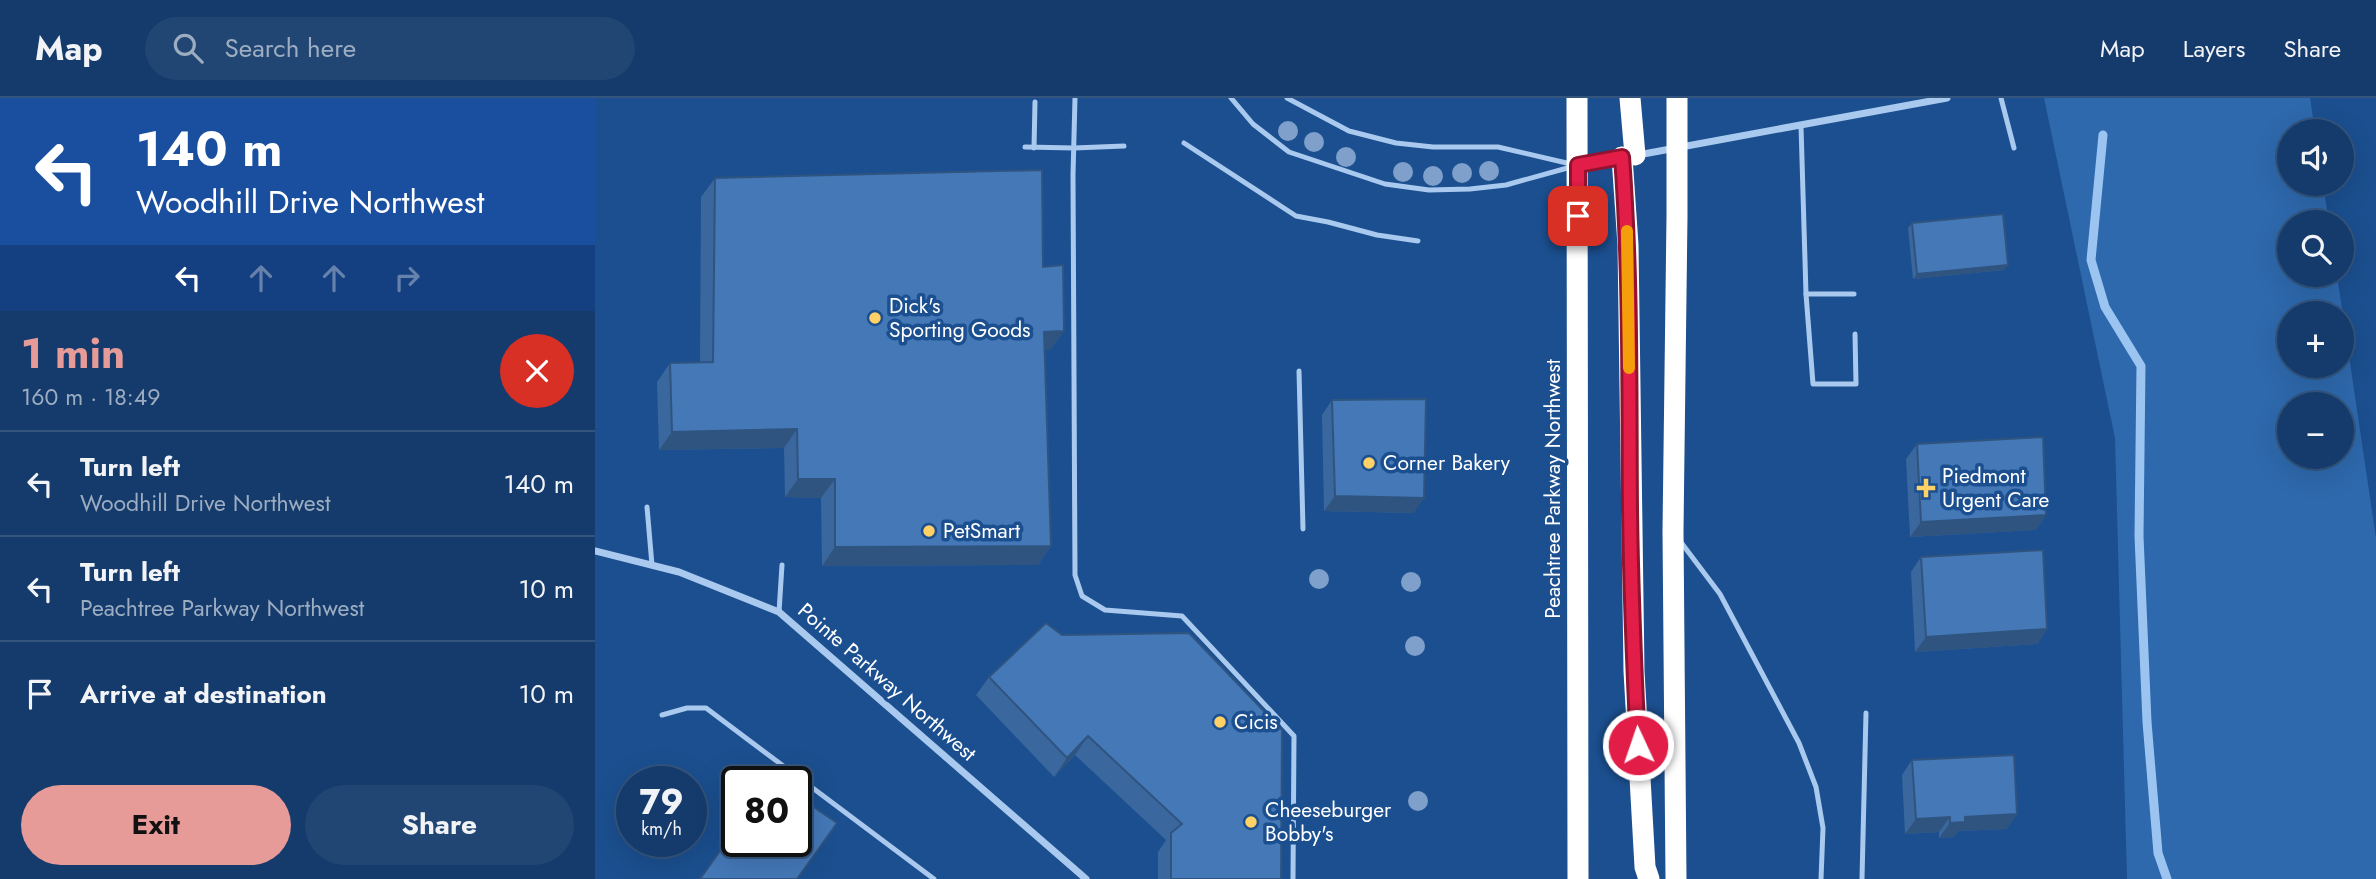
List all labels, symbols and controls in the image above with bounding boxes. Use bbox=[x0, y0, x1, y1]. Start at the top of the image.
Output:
search box bbox=[145, 17, 635, 80]
text: Map bbox=[35, 25, 103, 72]
icon: search bbox=[169, 29, 207, 67]
text: Search here bbox=[225, 29, 356, 67]
text: Map bbox=[2100, 31, 2145, 66]
text: Layers bbox=[2183, 31, 2245, 66]
text: Share bbox=[2283, 31, 2341, 66]
text: 140 m bbox=[136, 114, 282, 184]
map controls bbox=[2277, 119, 2354, 469]
button: sound bbox=[2277, 119, 2354, 196]
icon: left bbox=[21, 126, 112, 217]
text: Woodhill Drive Northwest bbox=[136, 179, 484, 225]
pin bbox=[1548, 186, 1608, 246]
icon: arrive bbox=[1559, 197, 1597, 235]
button: search bbox=[2277, 210, 2354, 287]
icon: left bbox=[169, 259, 207, 297]
icon: ahead bbox=[242, 259, 280, 297]
icon: ahead bbox=[315, 259, 353, 297]
icon: right bbox=[388, 259, 426, 297]
place label: Dick's Sporting Goods bbox=[889, 291, 1031, 345]
button: + bbox=[2277, 301, 2354, 378]
marker: Dick's Sporting Goods bbox=[867, 310, 883, 326]
text: 1 min bbox=[21, 323, 125, 384]
button: close bbox=[500, 334, 574, 408]
street label: Peachtree Parkway Northwest bbox=[1538, 359, 1568, 619]
text: 160 m · 18:49 bbox=[21, 380, 160, 414]
button: − bbox=[2277, 392, 2354, 469]
text: Turn left bbox=[80, 448, 180, 486]
place label: Corner Bakery bbox=[1383, 448, 1511, 478]
marker: Corner Bakery bbox=[1361, 455, 1377, 471]
place label: Piedmont Urgent Care bbox=[1942, 461, 2050, 515]
icon: left bbox=[21, 465, 59, 503]
text: 140 m bbox=[503, 465, 574, 503]
marker: Piedmont Urgent Care bbox=[1916, 478, 1936, 498]
text: Woodhill Drive Northwest bbox=[80, 486, 330, 520]
place label: PetSmart bbox=[943, 516, 1020, 546]
marker: PetSmart bbox=[921, 523, 937, 539]
text: Turn left bbox=[80, 553, 180, 591]
icon: left bbox=[21, 570, 59, 608]
text: 10 m bbox=[519, 570, 574, 608]
text: Peachtree Parkway Northwest bbox=[80, 591, 364, 625]
street label: Pointe Parkway Northwest bbox=[791, 596, 983, 768]
icon: arrive bbox=[21, 675, 59, 713]
text: Arrive at destination bbox=[80, 675, 327, 713]
text: 10 m bbox=[519, 675, 574, 713]
place label: Cicis bbox=[1234, 707, 1278, 737]
position arrow bbox=[1601, 708, 1675, 782]
marker: Cicis bbox=[1212, 714, 1228, 730]
speed limit sign: 80 bbox=[721, 766, 812, 857]
text: 79 bbox=[639, 777, 684, 827]
button: Exit bbox=[21, 785, 291, 865]
button: Share bbox=[305, 785, 574, 865]
place label: Cheeseburger Bobby's bbox=[1265, 795, 1392, 849]
marker: Cheeseburger Bobby's bbox=[1243, 814, 1259, 830]
text: km/h bbox=[641, 816, 682, 842]

